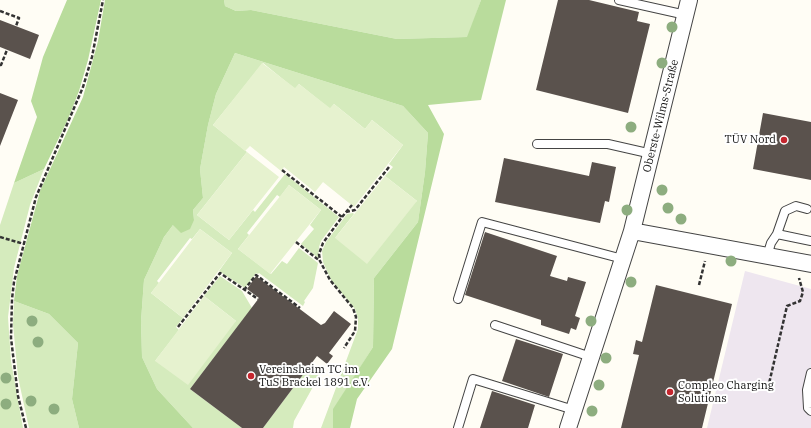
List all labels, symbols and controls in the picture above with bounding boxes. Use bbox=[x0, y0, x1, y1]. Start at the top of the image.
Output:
street label: Oberste-Wilms-Straße bbox=[641, 58, 681, 174]
place label: TÜV Nord bbox=[725, 133, 776, 147]
marker: TÜV Nord bbox=[779, 135, 789, 145]
place label: Vereinsheim TC im TuS Brackel 1891 e.V. bbox=[259, 363, 370, 389]
marker: Vereinsheim TC im TuS Brackel 1891 e.V. bbox=[246, 371, 256, 381]
place label: Compleo Charging Solutions bbox=[678, 379, 774, 405]
marker: Compleo Charging Solutions bbox=[665, 387, 675, 397]

